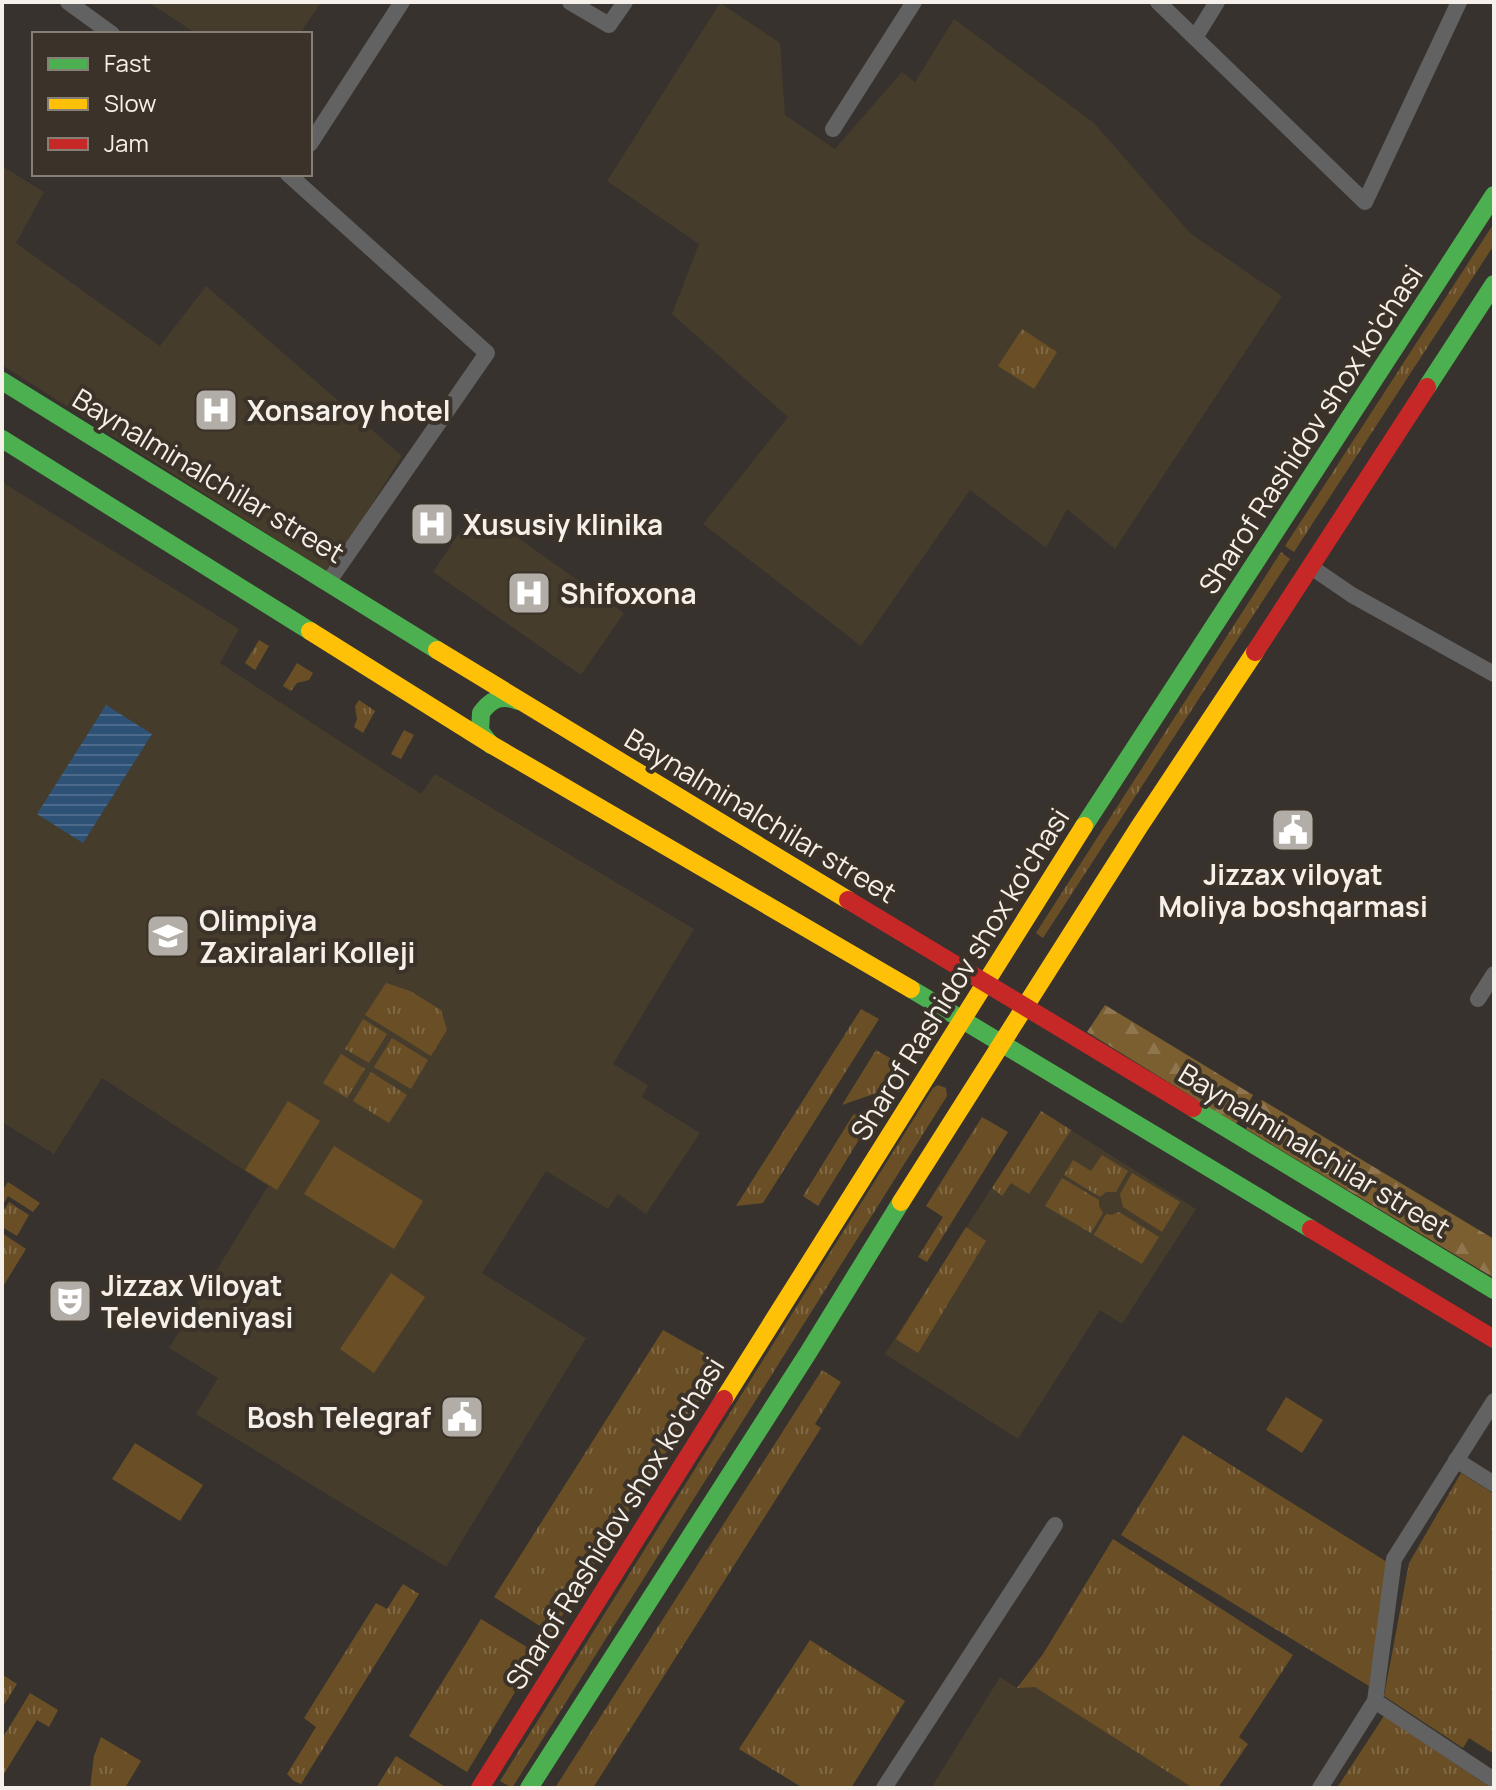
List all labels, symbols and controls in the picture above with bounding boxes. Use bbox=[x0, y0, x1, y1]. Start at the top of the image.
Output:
legend bbox=[32, 32, 312, 176]
text: Fast bbox=[104, 46, 151, 79]
text: Slow bbox=[104, 86, 157, 119]
text: Jam bbox=[104, 126, 149, 159]
street label: Sharof Rashidov shox ko'chasi bbox=[1189, 257, 1431, 601]
street label: Baynalminalchilar street bbox=[66, 379, 352, 571]
hospital icon: Xonsaroy hotel bbox=[192, 386, 240, 434]
place label: Xonsaroy hotel bbox=[247, 391, 451, 429]
hospital icon: Xususiy klinika bbox=[408, 500, 456, 548]
place label: Xususiy klinika bbox=[463, 505, 663, 543]
hospital icon: Shifoxona bbox=[505, 569, 553, 617]
place label: Shifoxona bbox=[560, 574, 697, 612]
street label: Baynalminalchilar street bbox=[618, 719, 904, 911]
street label: Sharof Rashidov shox ko'chasi bbox=[841, 801, 1077, 1147]
public building icon: Jizzax viloyat Moliya boshqarmasi bbox=[1269, 806, 1317, 854]
place label: Jizzax viloyat Moliya boshqarmasi bbox=[1158, 855, 1428, 925]
place label: Olimpiya Zaxiralari Kolleji bbox=[199, 901, 415, 971]
school or university icon: Olimpiya Zaxiralari Kolleji bbox=[144, 912, 192, 960]
street label: Baynalminalchilar street bbox=[1172, 1054, 1458, 1246]
place label: Jizzax Viloyat Televideniyasi bbox=[101, 1266, 293, 1336]
theatre icon: Jizzax Viloyat Televideniyasi bbox=[46, 1277, 94, 1325]
street label: Sharof Rashidov shox ko'chasi bbox=[496, 1350, 732, 1696]
public building icon: Bosh Telegraf bbox=[438, 1393, 486, 1441]
place label: Bosh Telegraf bbox=[247, 1398, 431, 1436]

